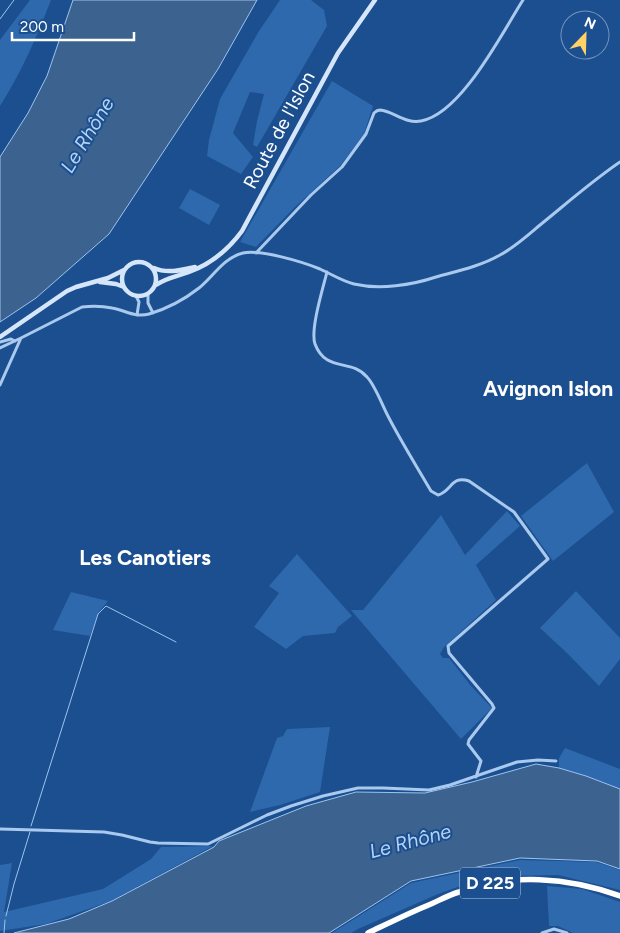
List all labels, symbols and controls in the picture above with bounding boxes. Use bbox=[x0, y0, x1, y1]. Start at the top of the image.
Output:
scale bar bbox=[12, 10, 135, 42]
north arrow bbox=[560, 10, 610, 60]
text: N bbox=[582, 14, 598, 33]
text: 200 m bbox=[20, 18, 64, 36]
street label: Route de l'Islon bbox=[238, 67, 320, 193]
water label: Le Rhône bbox=[55, 93, 119, 177]
district label: Avignon Islon bbox=[483, 376, 613, 401]
district label: Les Canotiers bbox=[79, 545, 211, 570]
water label: Le Rhône bbox=[366, 819, 454, 863]
road number: D 225 bbox=[460, 868, 520, 898]

